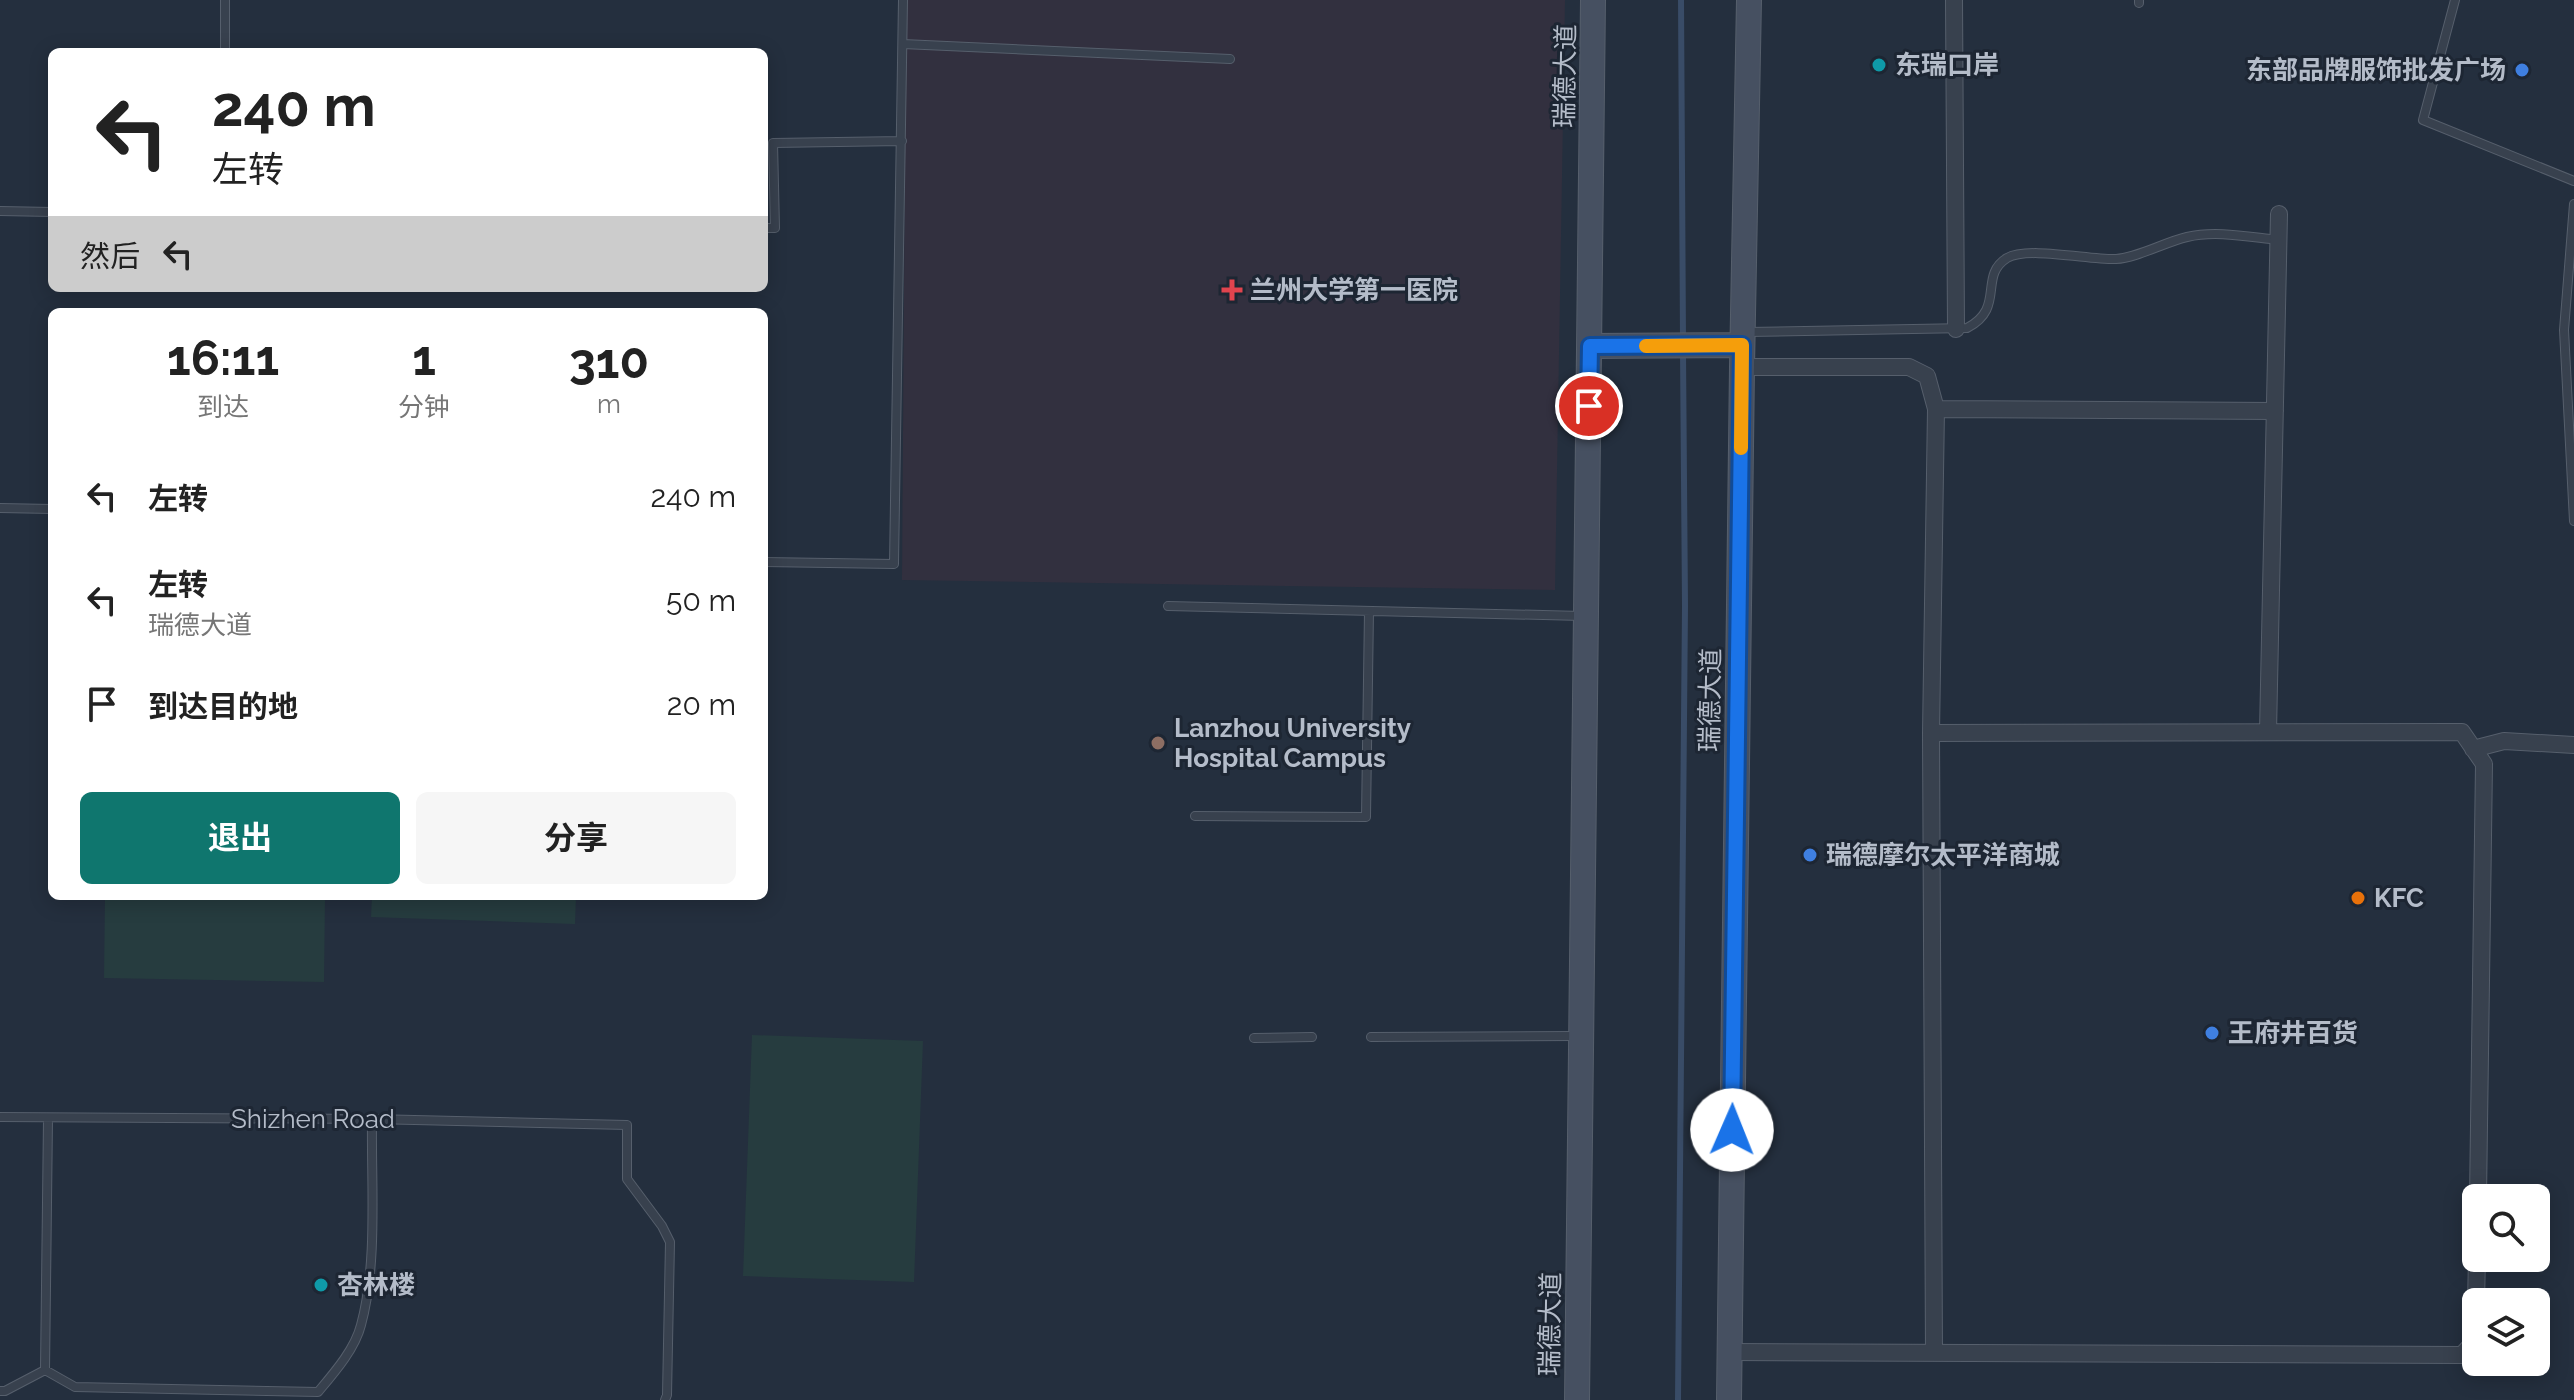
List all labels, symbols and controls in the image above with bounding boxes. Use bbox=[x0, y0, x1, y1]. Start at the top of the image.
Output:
street label: 瑞德大道 bbox=[1549, 24, 1581, 128]
place label: 东瑞口岸 bbox=[1895, 50, 1999, 80]
place label: 东部品牌服饰批发广场 bbox=[2246, 55, 2506, 85]
marker: 东瑞口岸 bbox=[1870, 56, 1888, 74]
marker: 东部品牌服饰批发广场 bbox=[2513, 61, 2531, 79]
text: 240 m bbox=[212, 73, 376, 139]
icon: left bbox=[80, 80, 184, 184]
text: 左转 bbox=[212, 148, 284, 190]
icon: left bbox=[156, 232, 200, 276]
text: 然后 bbox=[80, 239, 140, 274]
place label: 兰州大学第一医院 bbox=[1250, 275, 1458, 305]
marker: 兰州大学第一医院 bbox=[1221, 279, 1243, 301]
text: 16:11 bbox=[167, 330, 279, 386]
text: 1 bbox=[412, 330, 436, 386]
text: 310 bbox=[569, 333, 649, 389]
pin bbox=[1555, 372, 1623, 440]
icon: arrive bbox=[1567, 384, 1611, 428]
text: m bbox=[597, 389, 621, 419]
text: 到达 bbox=[197, 392, 249, 422]
text: 分钟 bbox=[398, 392, 450, 422]
icon: left bbox=[80, 474, 124, 518]
text: 240 m bbox=[650, 479, 736, 514]
text: 左转 bbox=[148, 481, 208, 516]
text: 左转 bbox=[148, 567, 208, 602]
icon: left bbox=[80, 578, 124, 622]
text: 50 m bbox=[666, 583, 736, 618]
text: 瑞德大道 bbox=[148, 610, 252, 640]
street label: 瑞德大道 bbox=[1694, 648, 1726, 752]
icon: arrive bbox=[80, 682, 124, 726]
text: 20 m bbox=[667, 687, 736, 722]
text: 到达目的地 bbox=[148, 689, 298, 724]
place label: Lanzhou University Hospital Campus bbox=[1174, 713, 1411, 773]
marker: Lanzhou University Hospital Campus bbox=[1149, 734, 1167, 752]
button: 退出 bbox=[80, 792, 400, 884]
button: 分享 bbox=[416, 792, 736, 884]
place label: 瑞德摩尔太平洋商城 bbox=[1826, 840, 2060, 870]
marker: 瑞德摩尔太平洋商城 bbox=[1801, 846, 1819, 864]
place label: KFC bbox=[2374, 883, 2424, 913]
marker: KFC bbox=[2349, 889, 2367, 907]
place label: 王府井百货 bbox=[2228, 1018, 2358, 1048]
marker: 王府井百货 bbox=[2203, 1024, 2221, 1042]
position arrow bbox=[1690, 1088, 1774, 1172]
street label: Shizhen Road bbox=[231, 1104, 395, 1134]
map controls bbox=[2462, 1184, 2550, 1376]
button: search bbox=[2462, 1184, 2550, 1272]
place label: 杏林楼 bbox=[337, 1270, 415, 1300]
street label: 瑞德大道 bbox=[1534, 1272, 1566, 1376]
marker: 杏林楼 bbox=[312, 1276, 330, 1294]
button: layers bbox=[2462, 1288, 2550, 1376]

